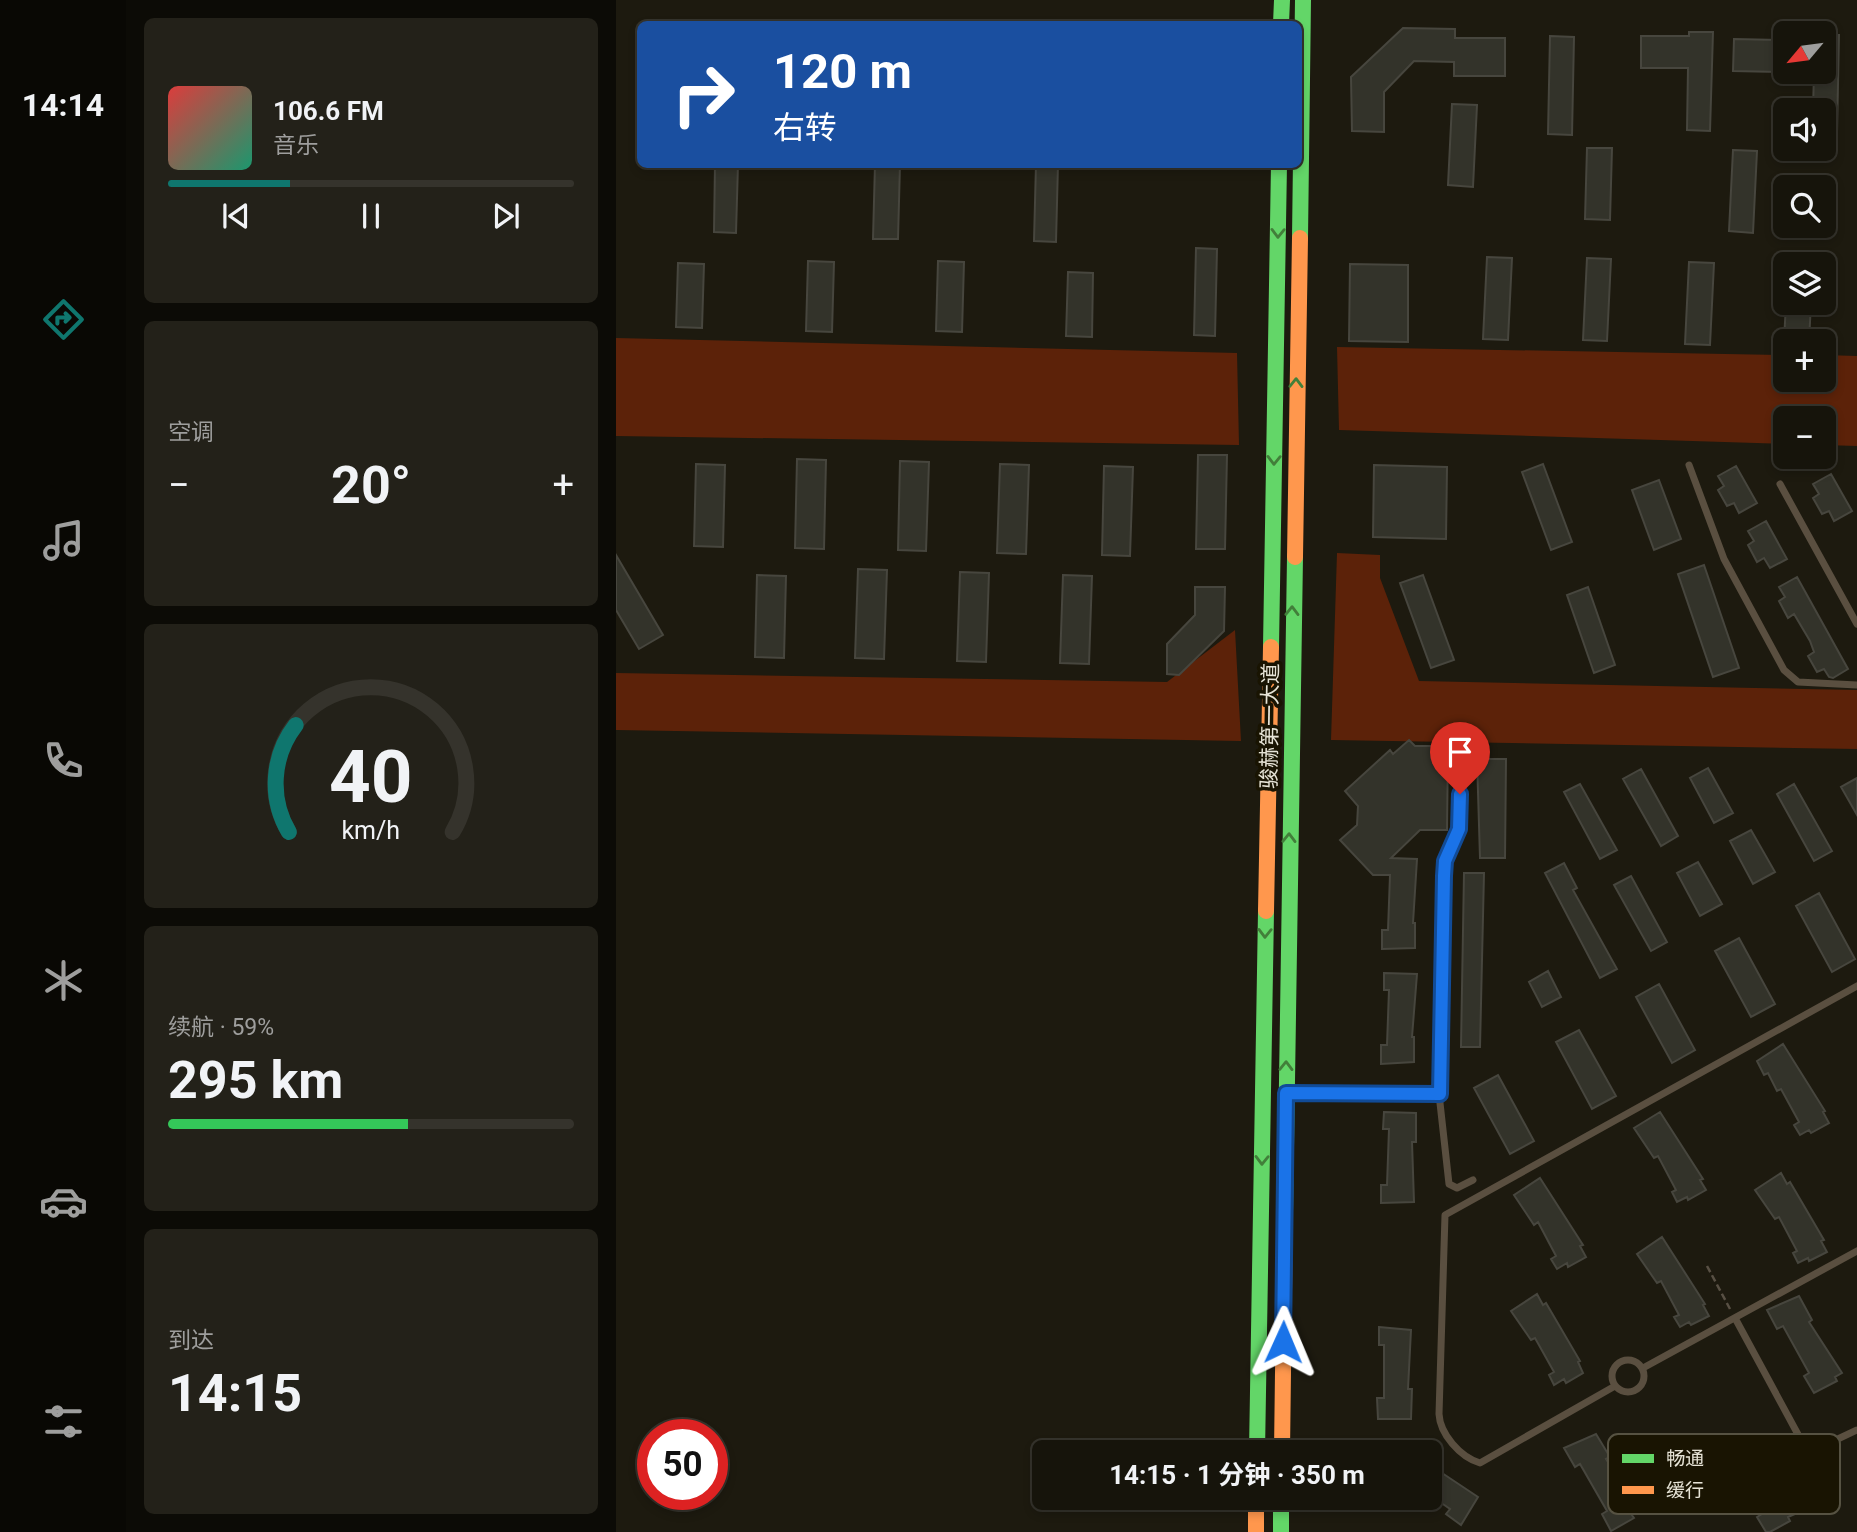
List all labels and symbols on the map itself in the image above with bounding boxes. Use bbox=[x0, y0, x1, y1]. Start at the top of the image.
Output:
north arrow bbox=[1773, 21, 1836, 84]
one-way arrow bbox=[1270, 227, 1285, 238]
one-way arrow bbox=[1288, 378, 1304, 388]
one-way arrow bbox=[1266, 455, 1282, 466]
one-way arrow bbox=[1285, 605, 1300, 616]
street label: 骏赫第一大道 bbox=[1257, 663, 1283, 789]
pin bbox=[1430, 722, 1490, 794]
one-way arrow bbox=[1281, 833, 1297, 843]
one-way arrow bbox=[1257, 928, 1273, 938]
one-way arrow bbox=[1279, 1060, 1294, 1071]
one-way arrow bbox=[1254, 1155, 1269, 1166]
position arrow bbox=[1246, 1305, 1320, 1379]
speed limit sign: 50 bbox=[637, 1419, 728, 1510]
legend bbox=[1608, 1434, 1840, 1514]
text: 畅通 bbox=[1666, 1447, 1704, 1470]
text: 缓行 bbox=[1666, 1479, 1704, 1502]

